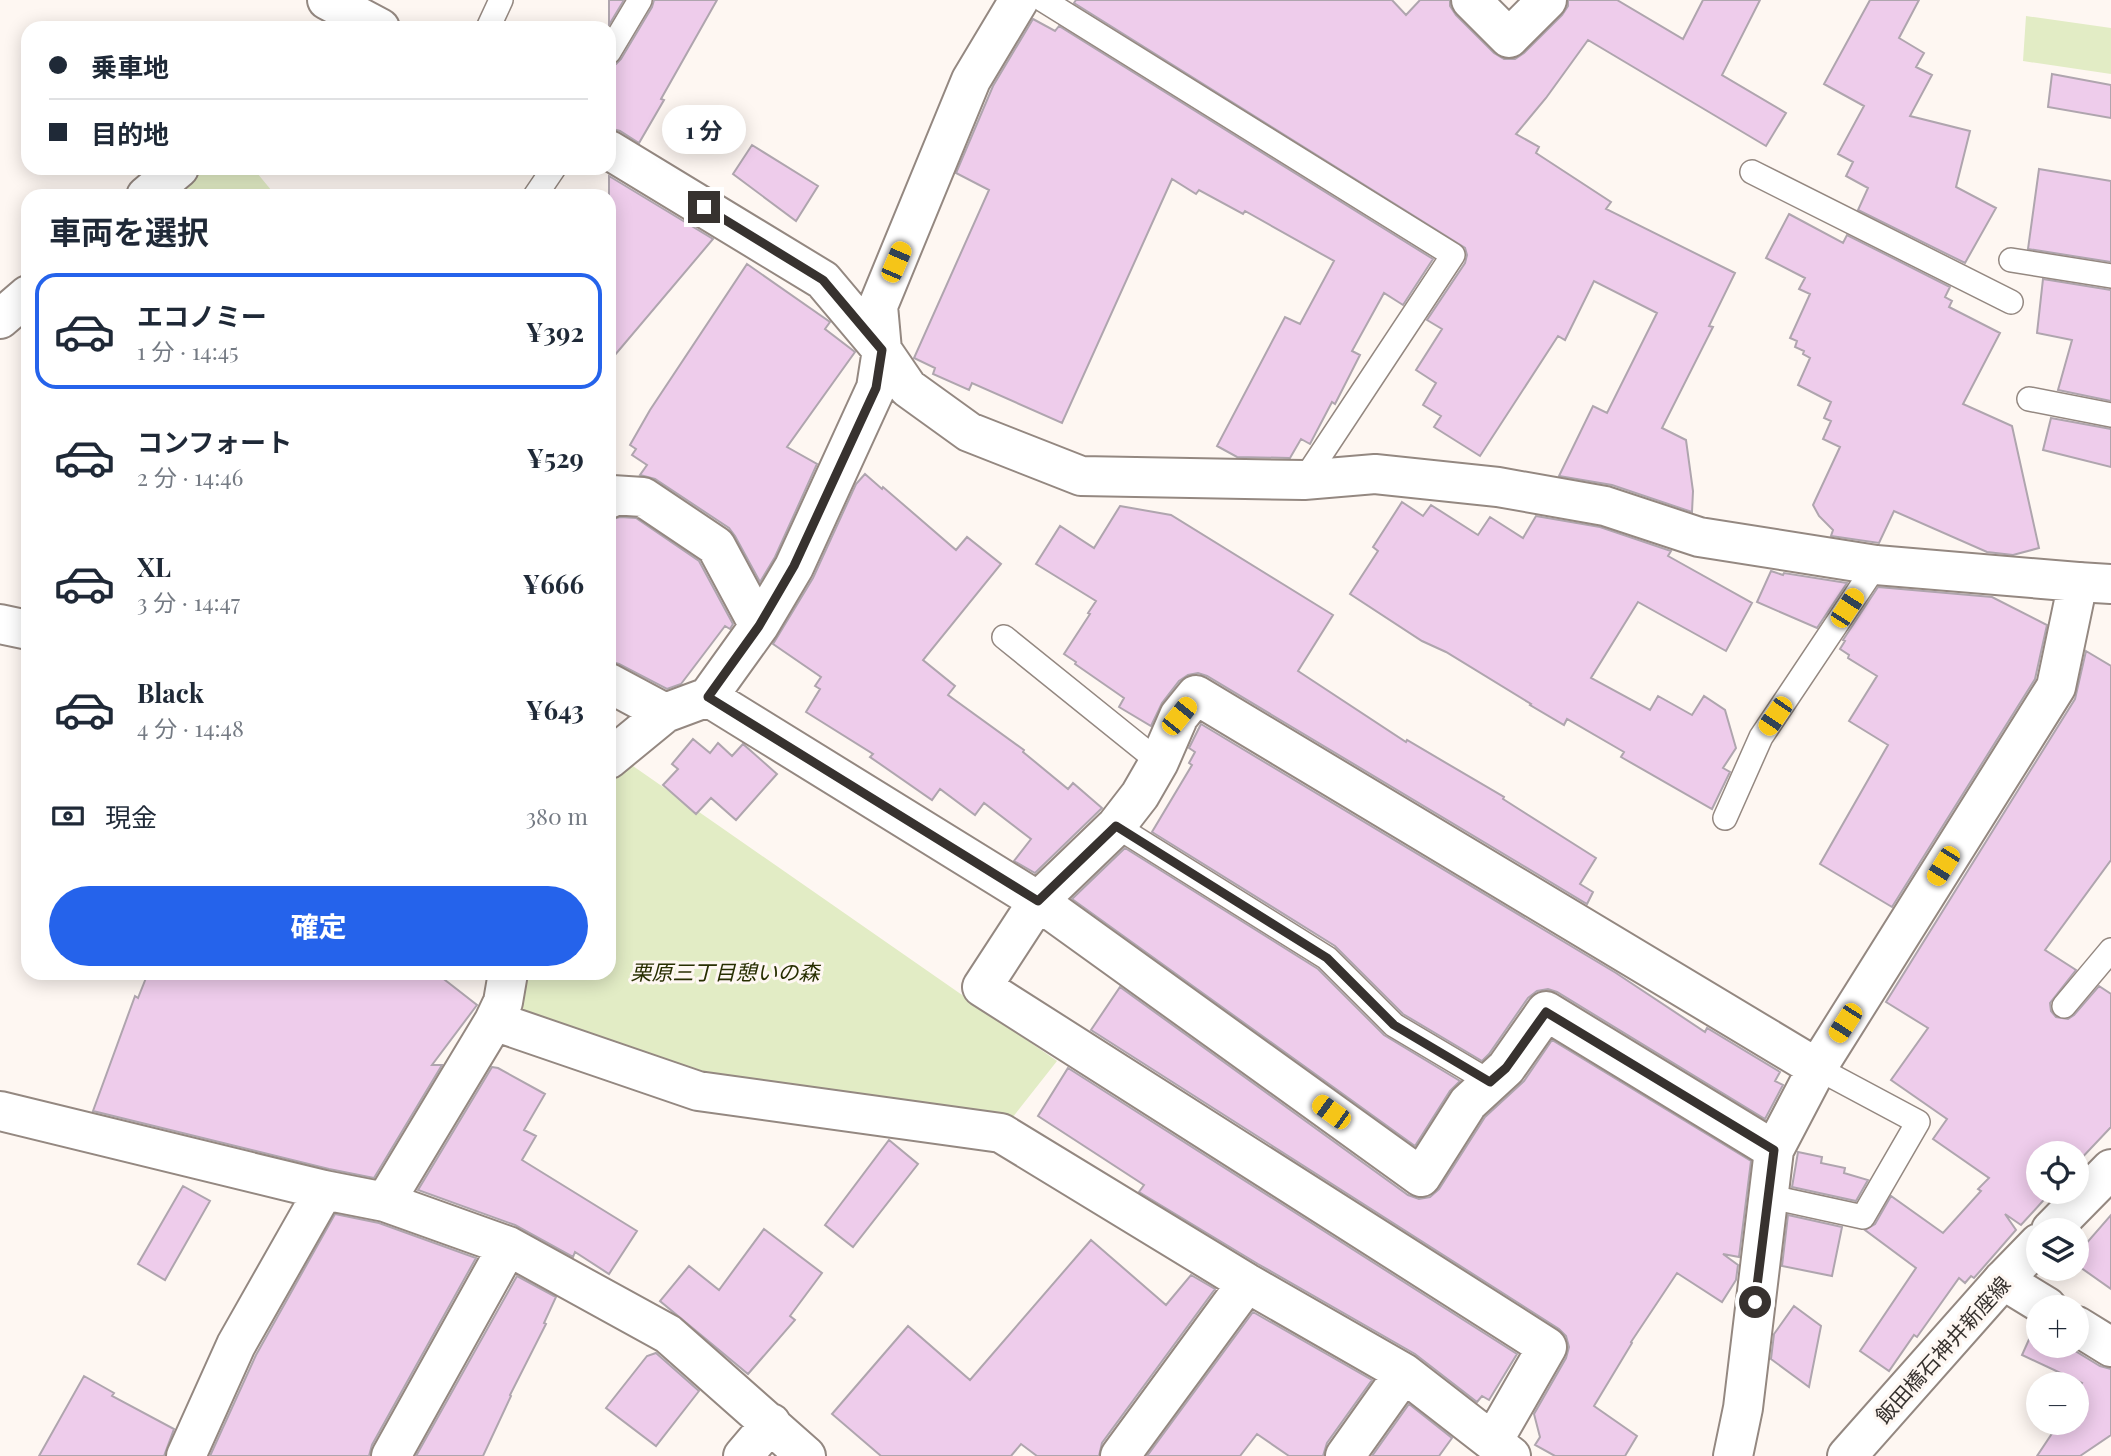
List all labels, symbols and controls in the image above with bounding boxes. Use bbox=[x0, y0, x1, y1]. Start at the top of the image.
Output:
text: 乗車地 bbox=[91, 49, 169, 84]
callout: 1 分 bbox=[662, 106, 746, 154]
text: 1 分 bbox=[685, 114, 723, 145]
text: 目的地 bbox=[91, 116, 169, 151]
route end bbox=[688, 191, 720, 223]
text: 車両を選択 bbox=[49, 209, 209, 252]
car bbox=[879, 239, 914, 285]
text: エコノミー bbox=[137, 298, 267, 333]
icon: car bbox=[53, 300, 116, 363]
text: ¥392 bbox=[526, 314, 584, 349]
text: 1 分 · 14:45 bbox=[137, 335, 239, 366]
text: コンフォート bbox=[137, 424, 292, 459]
icon: car bbox=[53, 426, 116, 489]
text: ¥529 bbox=[526, 440, 584, 475]
text: 2 分 · 14:46 bbox=[137, 461, 244, 492]
text: XL bbox=[137, 549, 171, 584]
icon: car bbox=[53, 552, 116, 615]
text: ¥666 bbox=[523, 566, 584, 601]
car bbox=[1827, 585, 1868, 631]
text: 3 分 · 14:47 bbox=[137, 586, 240, 617]
text: Black bbox=[137, 675, 204, 710]
icon: car bbox=[53, 678, 116, 741]
text: ¥643 bbox=[526, 692, 584, 727]
car bbox=[1158, 693, 1201, 739]
car bbox=[1755, 693, 1796, 739]
text: 4 分 · 14:48 bbox=[137, 712, 244, 743]
icon: cash bbox=[49, 797, 87, 835]
text: 現金 bbox=[105, 799, 157, 834]
text: 380 m bbox=[526, 800, 588, 831]
car bbox=[1923, 843, 1964, 889]
button: 確定 bbox=[49, 886, 588, 966]
park label: 栗原三丁目憩いの森 bbox=[631, 957, 821, 985]
car bbox=[1825, 1000, 1866, 1046]
car bbox=[1308, 1091, 1355, 1133]
map controls bbox=[2026, 1141, 2089, 1435]
button: locate bbox=[2026, 1141, 2089, 1204]
button: layers bbox=[2026, 1218, 2089, 1281]
street label: 飯田橋石神井新座線 bbox=[1868, 1269, 2016, 1429]
route start bbox=[1739, 1286, 1771, 1318]
button: + bbox=[2026, 1295, 2089, 1358]
button: − bbox=[2026, 1372, 2089, 1435]

